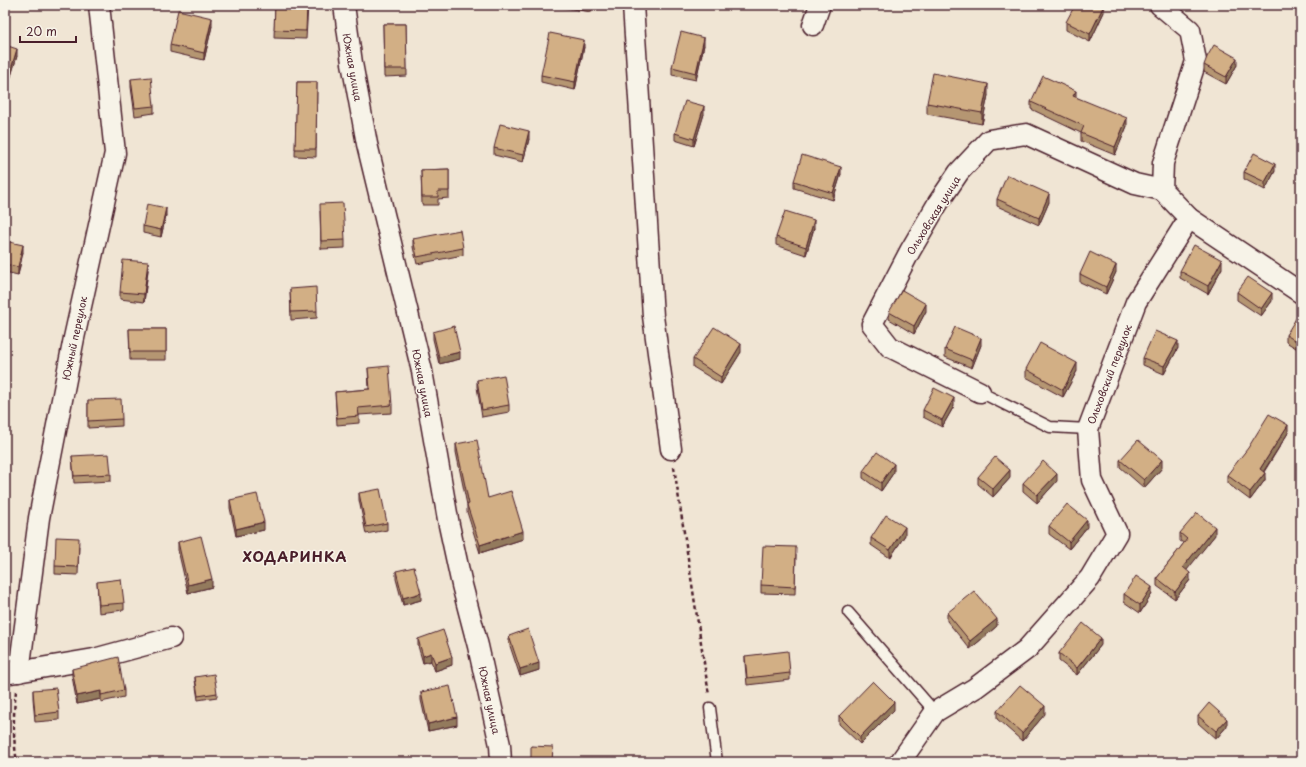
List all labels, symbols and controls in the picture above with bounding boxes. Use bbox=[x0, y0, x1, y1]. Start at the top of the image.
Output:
scale bar bbox=[20, 18, 76, 44]
text: 20 m bbox=[26, 22, 57, 40]
street label: Южная улица bbox=[340, 32, 366, 103]
street label: Ольховская улица bbox=[903, 172, 964, 257]
street label: Южный переулок bbox=[58, 295, 91, 382]
street label: Ольховский переулок bbox=[1083, 322, 1136, 427]
street label: Южная улица bbox=[409, 348, 437, 419]
district label: ХОДАРИНКА bbox=[242, 546, 347, 567]
street label: Южная улица bbox=[476, 665, 505, 736]

